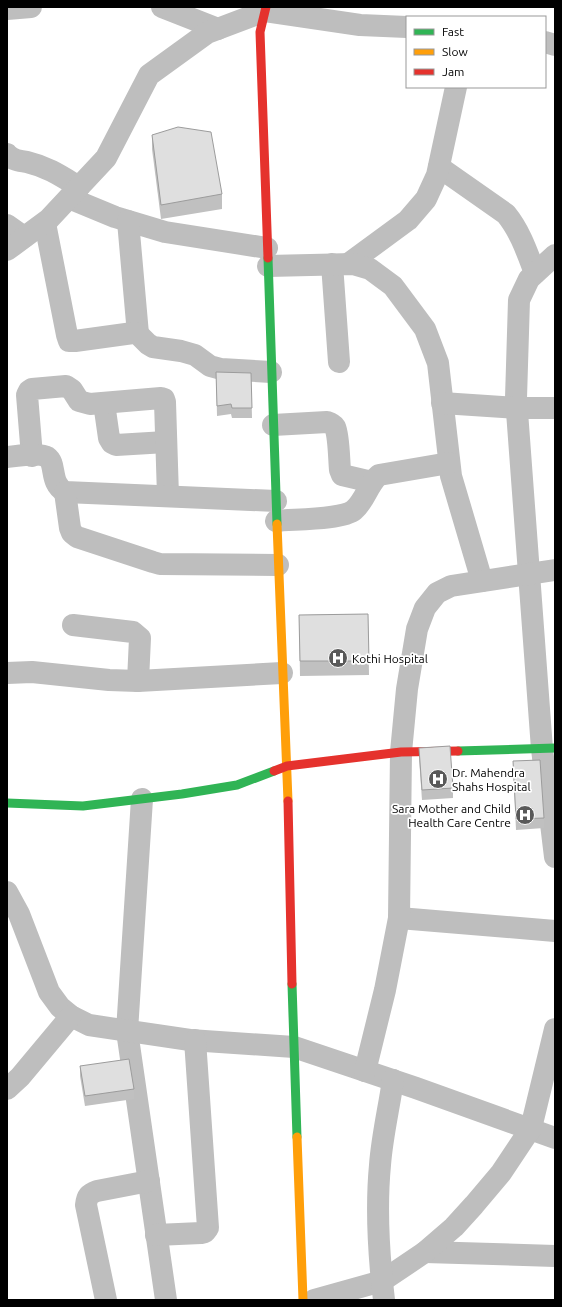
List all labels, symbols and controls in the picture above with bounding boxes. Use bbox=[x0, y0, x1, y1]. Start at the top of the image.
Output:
legend bbox=[406, 16, 546, 88]
text: Fast bbox=[442, 25, 464, 38]
text: Slow bbox=[442, 45, 468, 58]
text: Jam bbox=[442, 65, 464, 78]
hospital icon: Kothi Hospital bbox=[327, 647, 349, 669]
place label: Kothi Hospital bbox=[352, 652, 428, 665]
place label: Dr. Mahendra Shahs Hospital bbox=[452, 766, 531, 793]
hospital icon: Dr. Mahendra Shahs Hospital bbox=[427, 768, 449, 790]
place label: Sara Mother and Child Health Care Centre bbox=[392, 802, 511, 829]
hospital icon: Sara Mother and Child Health Care Centre bbox=[514, 804, 536, 826]

